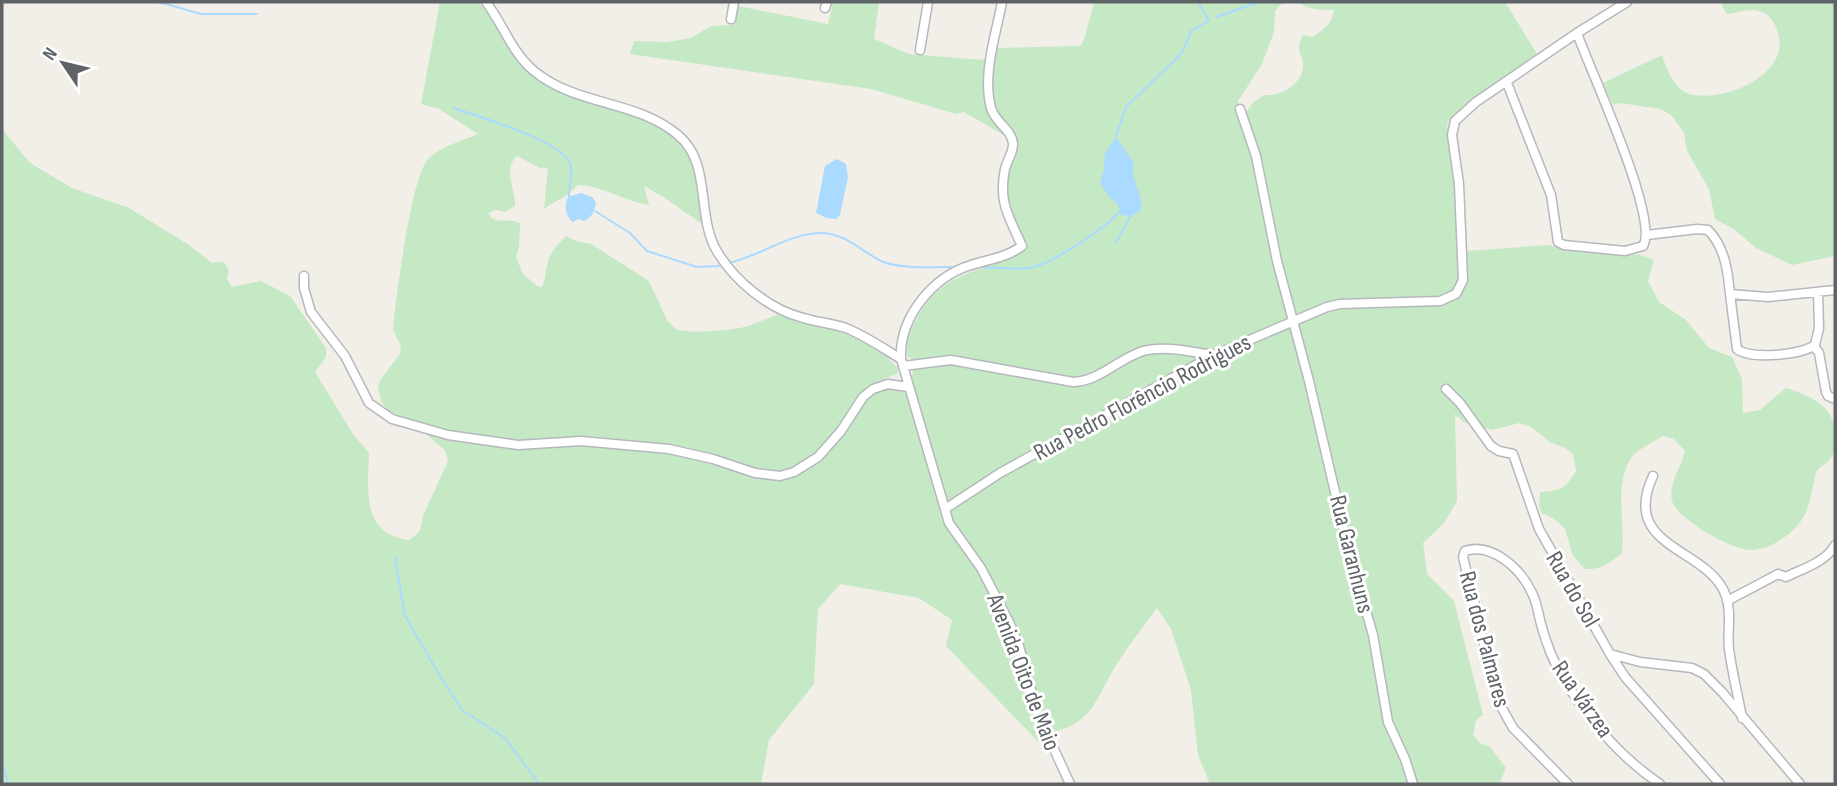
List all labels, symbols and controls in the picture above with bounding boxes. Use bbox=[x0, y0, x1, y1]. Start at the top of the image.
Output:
north arrow bbox=[28, 28, 98, 98]
text: N bbox=[38, 43, 63, 65]
street label: Rua Pedro Florêncio Rodrigues bbox=[1029, 328, 1256, 467]
street label: Rua Garanhuns bbox=[1323, 492, 1380, 616]
street label: Rua do Sol bbox=[1539, 546, 1606, 632]
street label: Rua dos Palmares bbox=[1452, 568, 1517, 710]
street label: Avenida Oito de Maio bbox=[980, 589, 1067, 754]
street label: Rua Várzea bbox=[1546, 655, 1620, 743]

